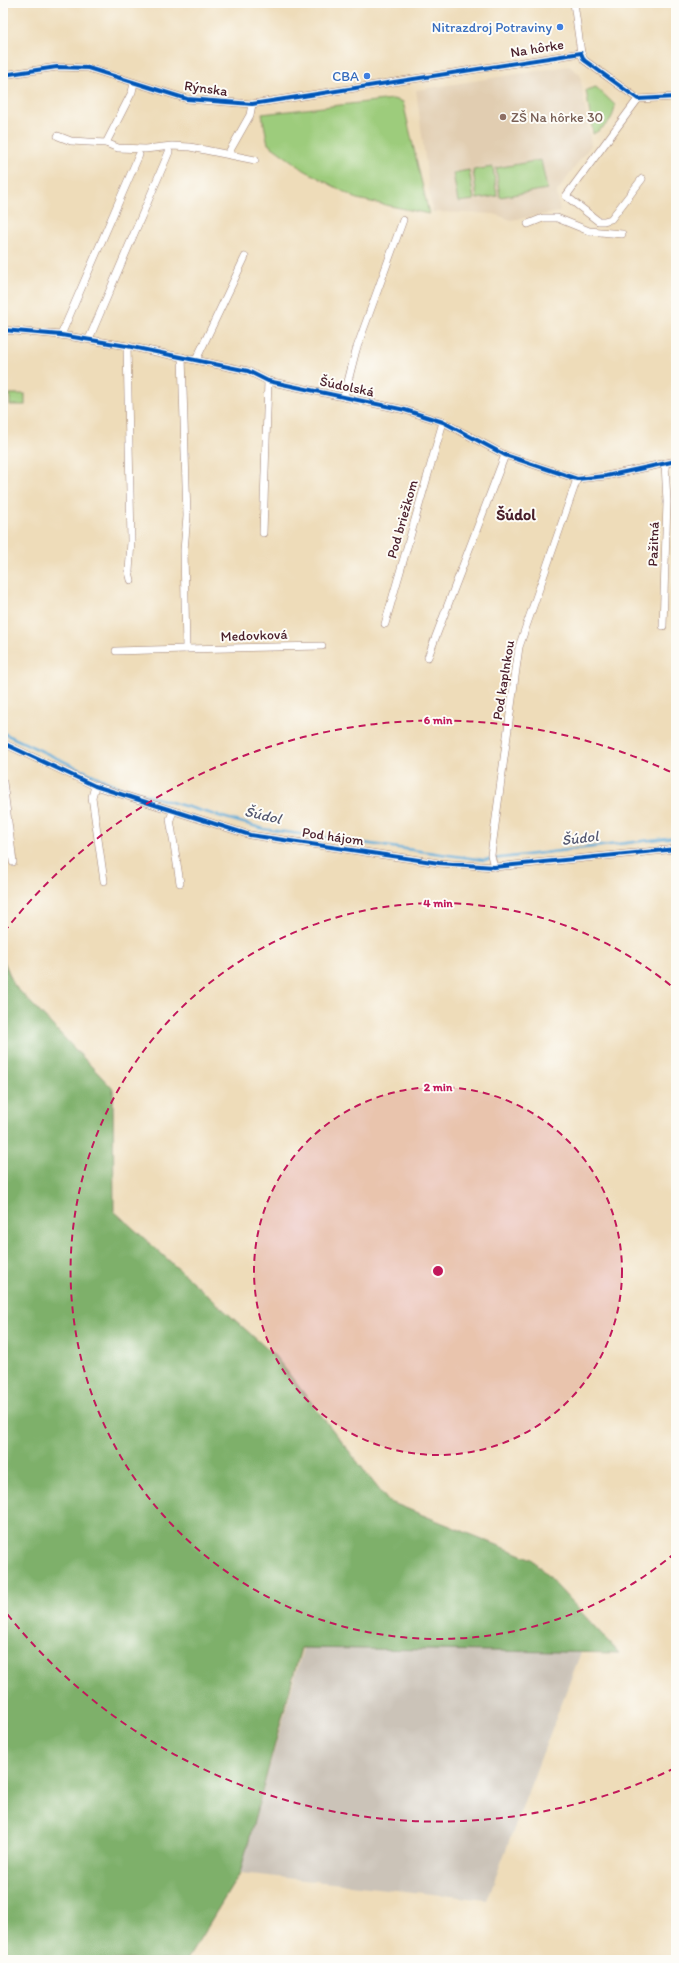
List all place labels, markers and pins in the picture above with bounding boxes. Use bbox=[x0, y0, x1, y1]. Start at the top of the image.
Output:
place label: Nitrazdroj Potraviny bbox=[432, 19, 552, 36]
marker: Nitrazdroj Potraviny bbox=[555, 22, 565, 32]
place label: CBA bbox=[332, 68, 359, 85]
marker: CBA bbox=[362, 71, 372, 81]
place label: ZŠ Na hôrke 30 bbox=[511, 109, 603, 126]
marker: ZŠ Na hôrke 30 bbox=[498, 112, 508, 122]
centre of rings bbox=[431, 1264, 445, 1278]

